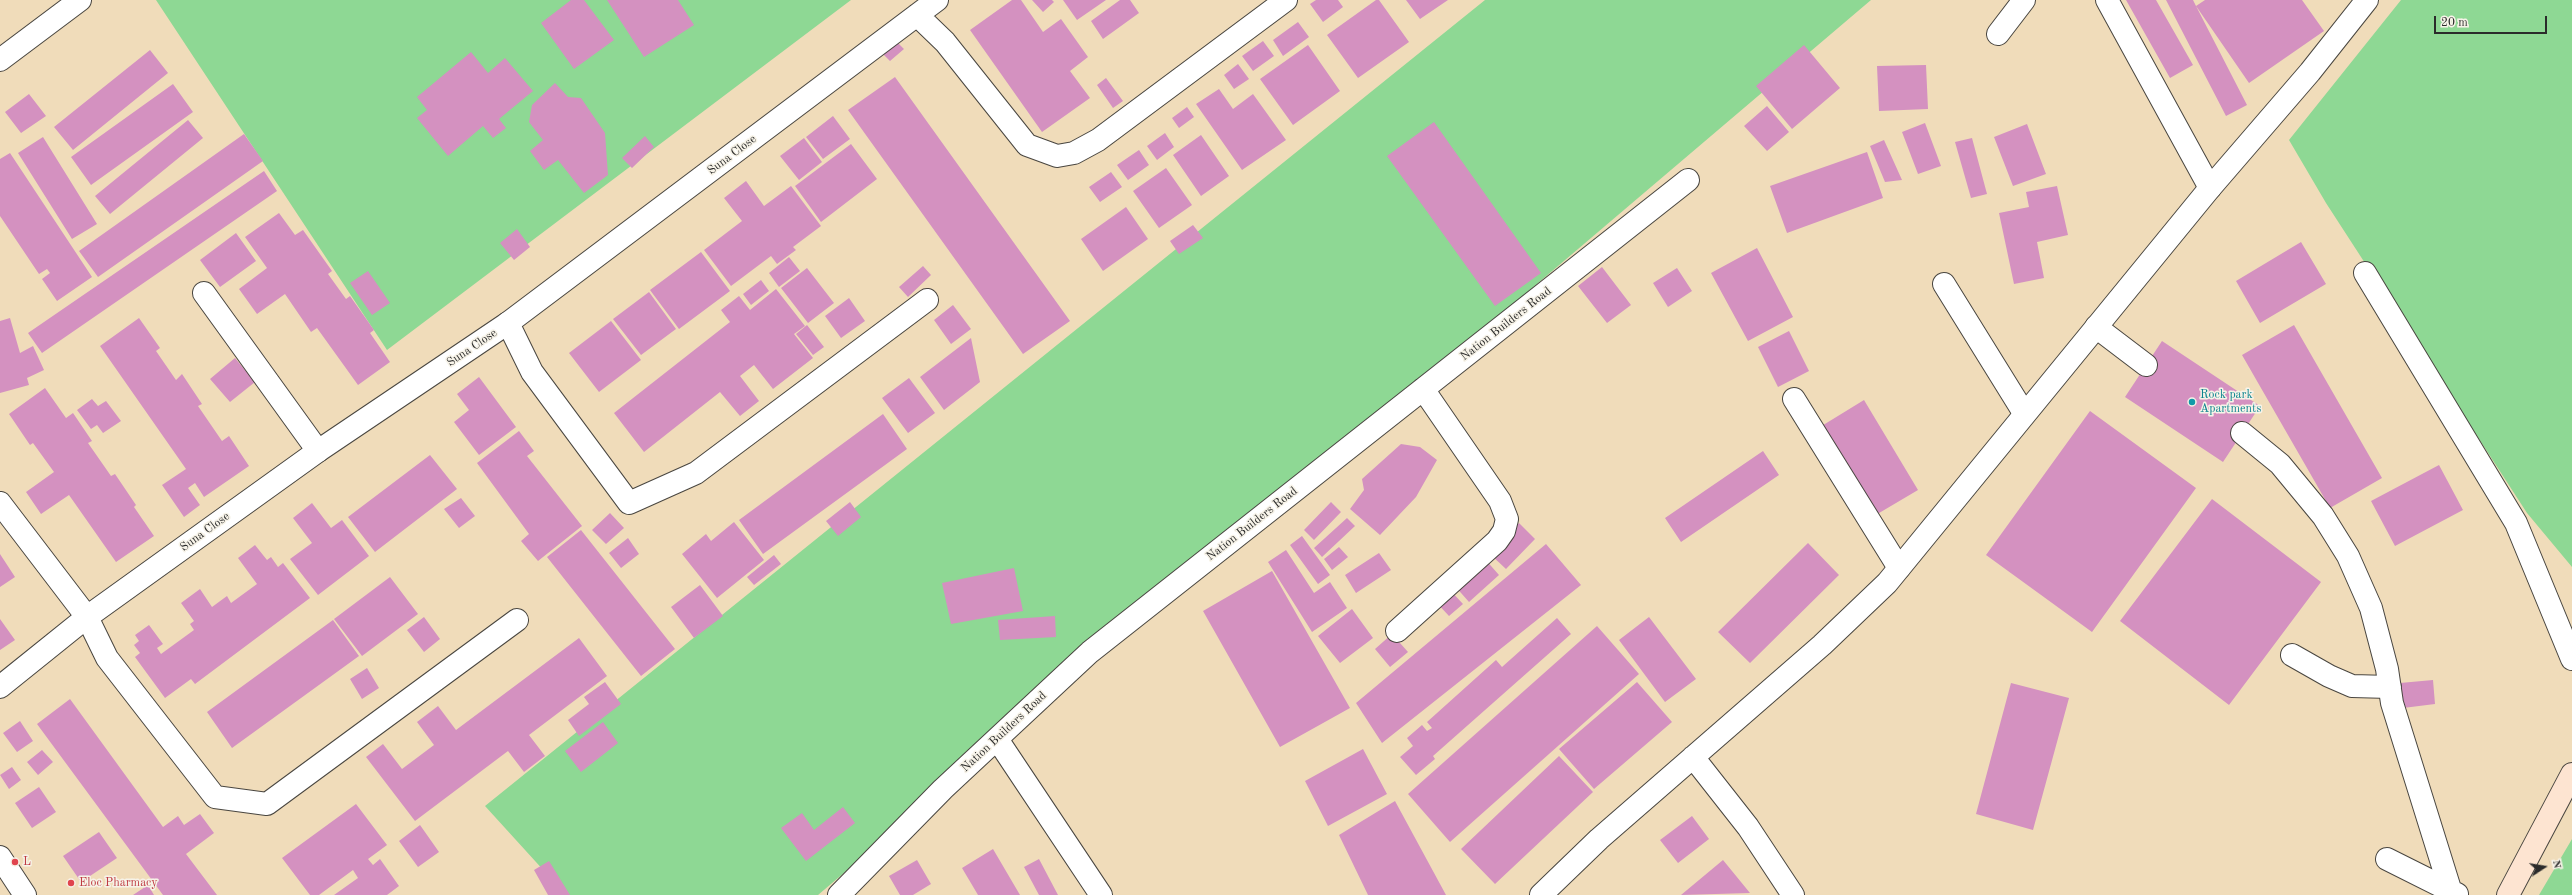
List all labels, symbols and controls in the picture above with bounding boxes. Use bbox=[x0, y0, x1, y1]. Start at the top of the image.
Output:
scale bar bbox=[2436, 8, 2549, 34]
text: 20 m bbox=[2441, 17, 2468, 29]
street label: Suna Close bbox=[705, 132, 759, 178]
street label: Nation Builders Road bbox=[1458, 284, 1554, 364]
street label: Suna Close bbox=[444, 326, 500, 370]
place label: Rock park Apartments bbox=[2200, 388, 2261, 416]
marker: Rock park Apartments bbox=[2187, 397, 2197, 407]
street label: Nation Builders Road bbox=[1204, 484, 1300, 564]
street label: Suna Close bbox=[177, 509, 233, 555]
street label: Nation Builders Road bbox=[958, 689, 1050, 775]
north arrow bbox=[2524, 847, 2564, 887]
place label: L bbox=[23, 855, 31, 869]
marker: L bbox=[10, 857, 20, 867]
text: N bbox=[2550, 859, 2562, 870]
place label: Eloc Pharmacy bbox=[79, 876, 158, 890]
marker: Eloc Pharmacy bbox=[66, 878, 76, 888]

